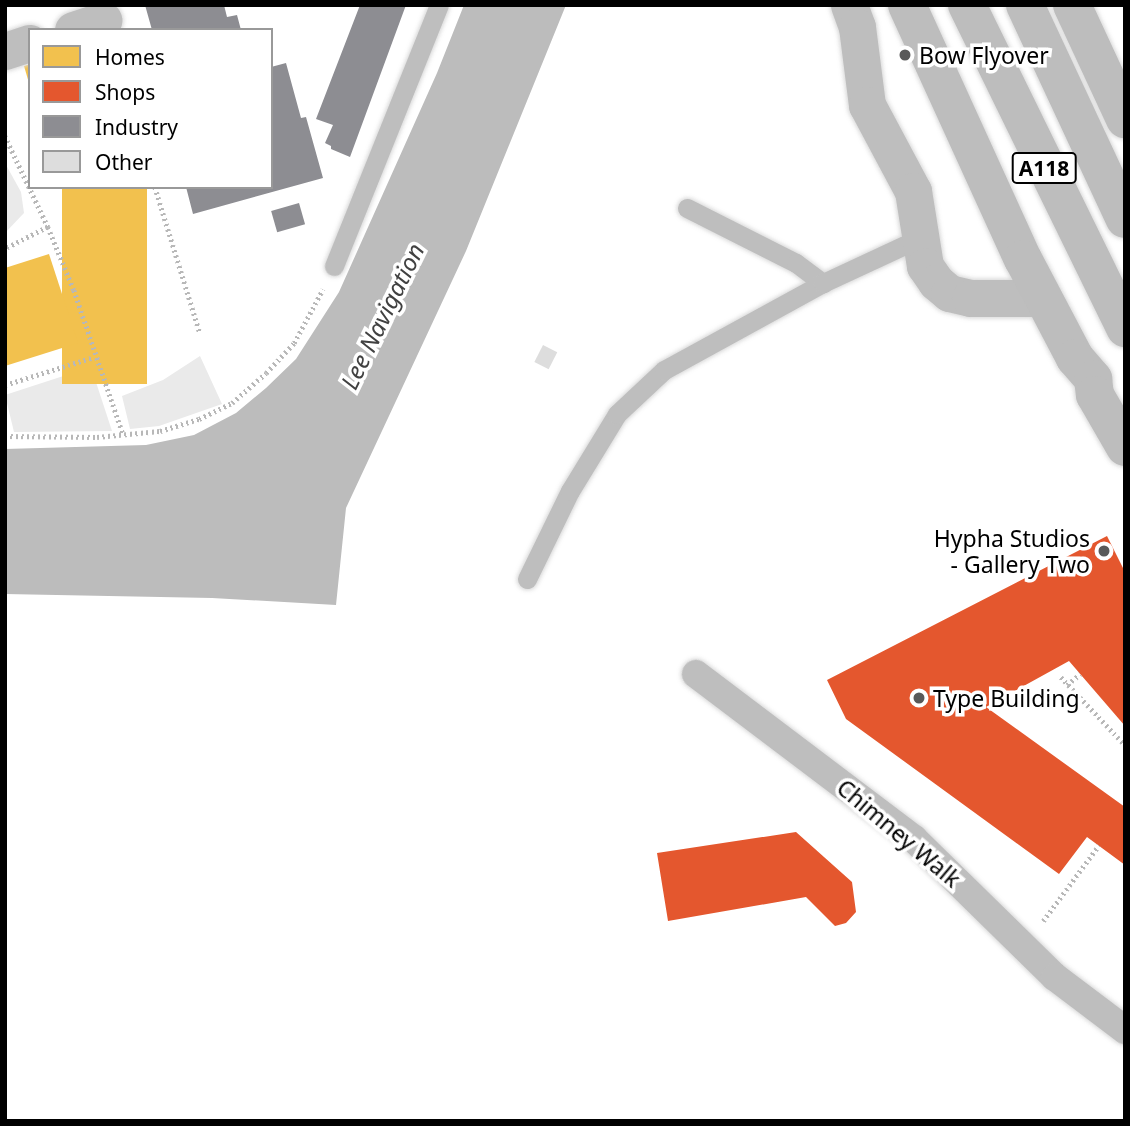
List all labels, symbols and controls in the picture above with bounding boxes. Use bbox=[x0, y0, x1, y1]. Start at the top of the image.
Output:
legend bbox=[28, 28, 273, 189]
place label: Bow Flyover bbox=[919, 41, 1049, 69]
text: Homes bbox=[95, 43, 165, 71]
marker: Bow Flyover bbox=[897, 47, 913, 63]
text: Shops bbox=[95, 78, 155, 106]
text: Industry bbox=[95, 113, 178, 141]
text: Other bbox=[95, 148, 152, 176]
road number: A118 bbox=[1011, 150, 1077, 186]
water label: Lee Navigation bbox=[334, 238, 430, 394]
place label: Hypha Studios - Gallery Two bbox=[934, 524, 1090, 578]
marker: Hypha Studios - Gallery Two bbox=[1096, 543, 1112, 559]
place label: Type Building bbox=[933, 684, 1080, 712]
marker: Type Building bbox=[911, 690, 927, 706]
street label: Chimney Walk bbox=[832, 773, 966, 893]

